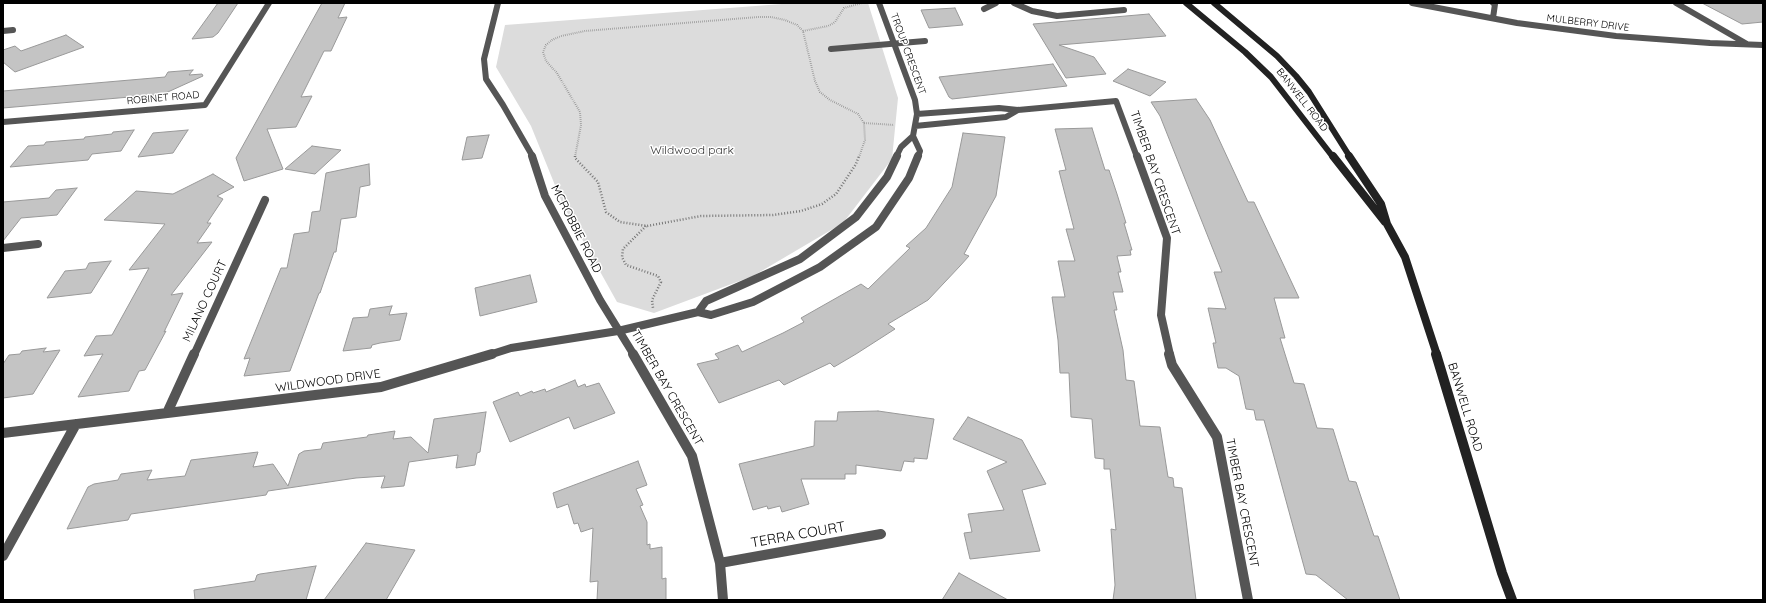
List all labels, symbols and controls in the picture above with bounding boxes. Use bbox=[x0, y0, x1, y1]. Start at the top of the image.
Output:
street label: TROUP CRESCENT bbox=[888, 11, 928, 97]
street label: MULBERRY DRIVE bbox=[1546, 12, 1630, 34]
street label: BANWELL ROAD bbox=[1274, 66, 1330, 134]
street label: ROBINET ROAD bbox=[126, 89, 200, 107]
street label: TIMBER BAY CRESCENT bbox=[1127, 109, 1183, 237]
park label: Wildwood park bbox=[650, 143, 734, 157]
street label: MCROBBIE ROAD bbox=[548, 183, 604, 275]
street label: MILANO COURT bbox=[180, 258, 230, 344]
street label: TIMBER BAY CRESCENT bbox=[628, 328, 706, 448]
street label: BANWELL ROAD bbox=[1445, 361, 1485, 453]
street label: WILDWOOD DRIVE bbox=[275, 367, 381, 395]
street label: TIMBER BAY CRESCENT bbox=[1222, 437, 1262, 569]
street label: TERRA COURT bbox=[750, 518, 846, 552]

